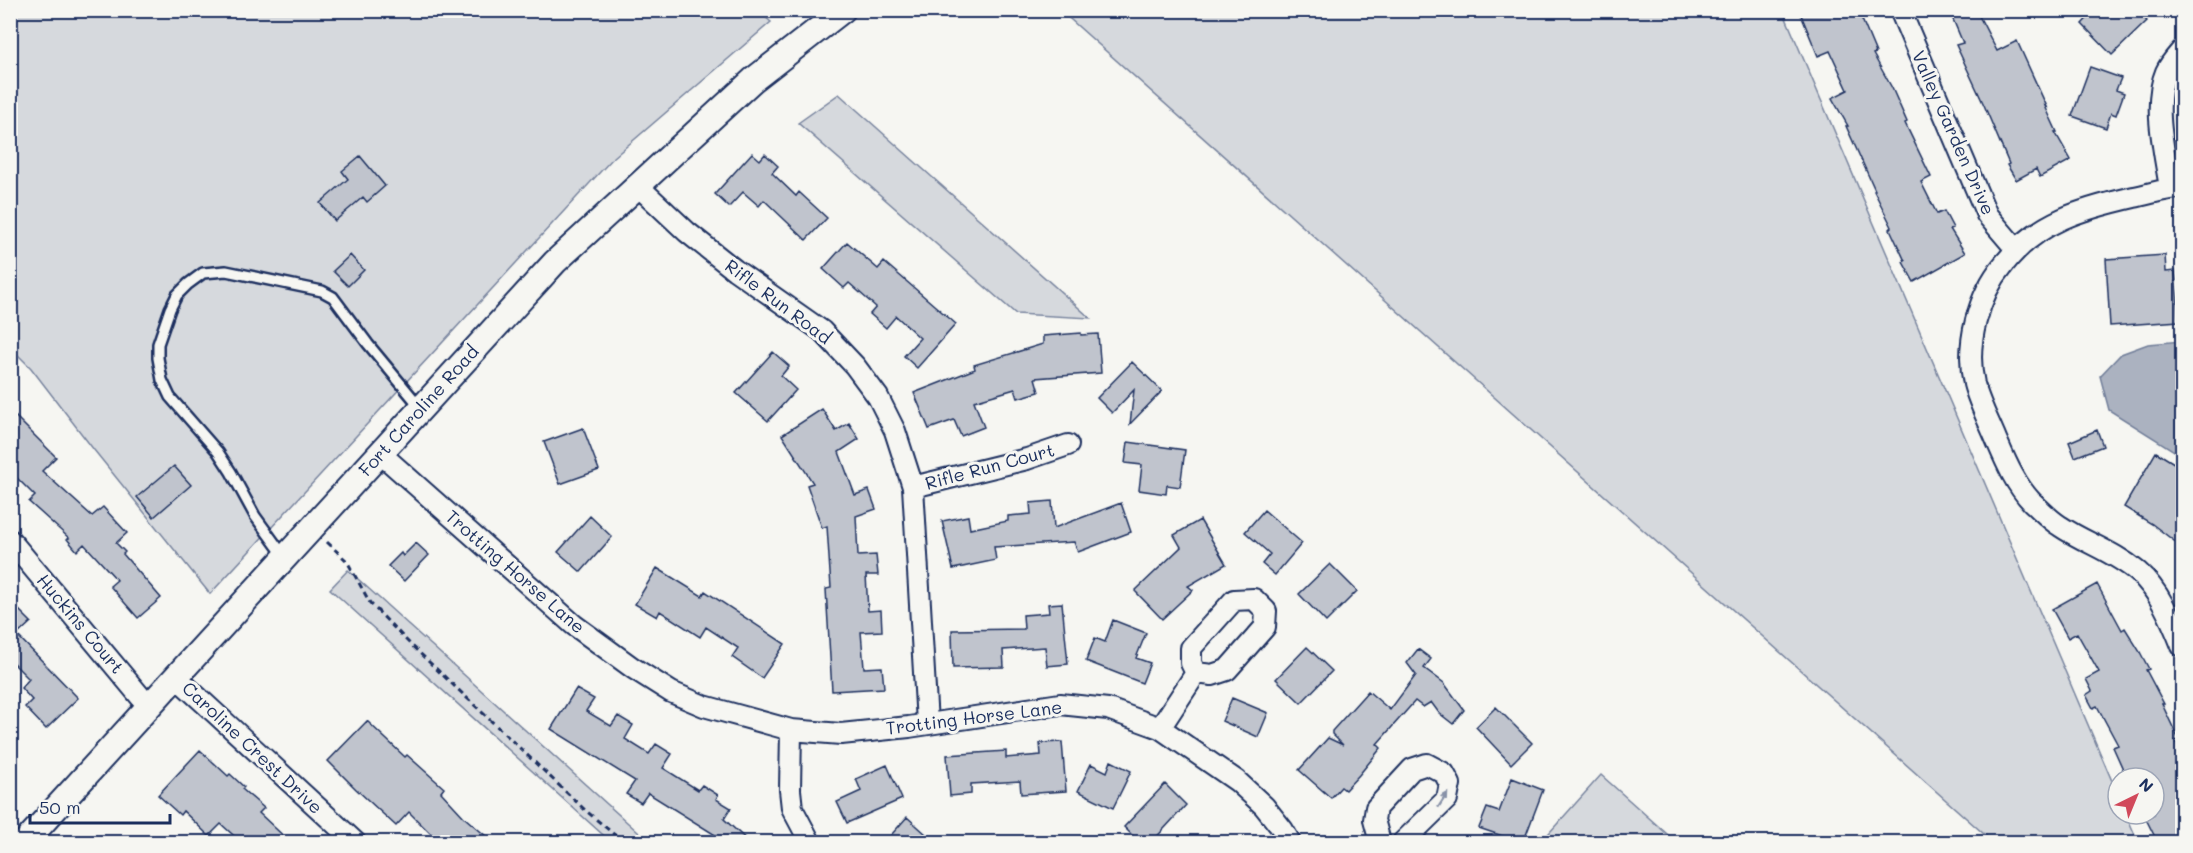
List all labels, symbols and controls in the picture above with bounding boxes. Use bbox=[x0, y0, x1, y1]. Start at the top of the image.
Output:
street label: Valley Garden Drive bbox=[1907, 47, 2001, 219]
street label: Rifle Run Road bbox=[720, 253, 837, 349]
street label: Fort Caroline Road bbox=[353, 340, 484, 481]
street label: Rifle Run Court bbox=[922, 437, 1057, 495]
street label: Trotting Horse Lane bbox=[441, 504, 590, 638]
street label: Huckins Court bbox=[32, 568, 130, 678]
street label: Caroline Crest Drive bbox=[177, 676, 328, 819]
street label: Trotting Horse Lane bbox=[884, 694, 1063, 740]
north arrow bbox=[2106, 766, 2166, 826]
text: N bbox=[2135, 773, 2158, 796]
scale bar bbox=[30, 787, 170, 825]
one-way arrow bbox=[1437, 792, 1448, 809]
text: 50 m bbox=[39, 795, 81, 819]

